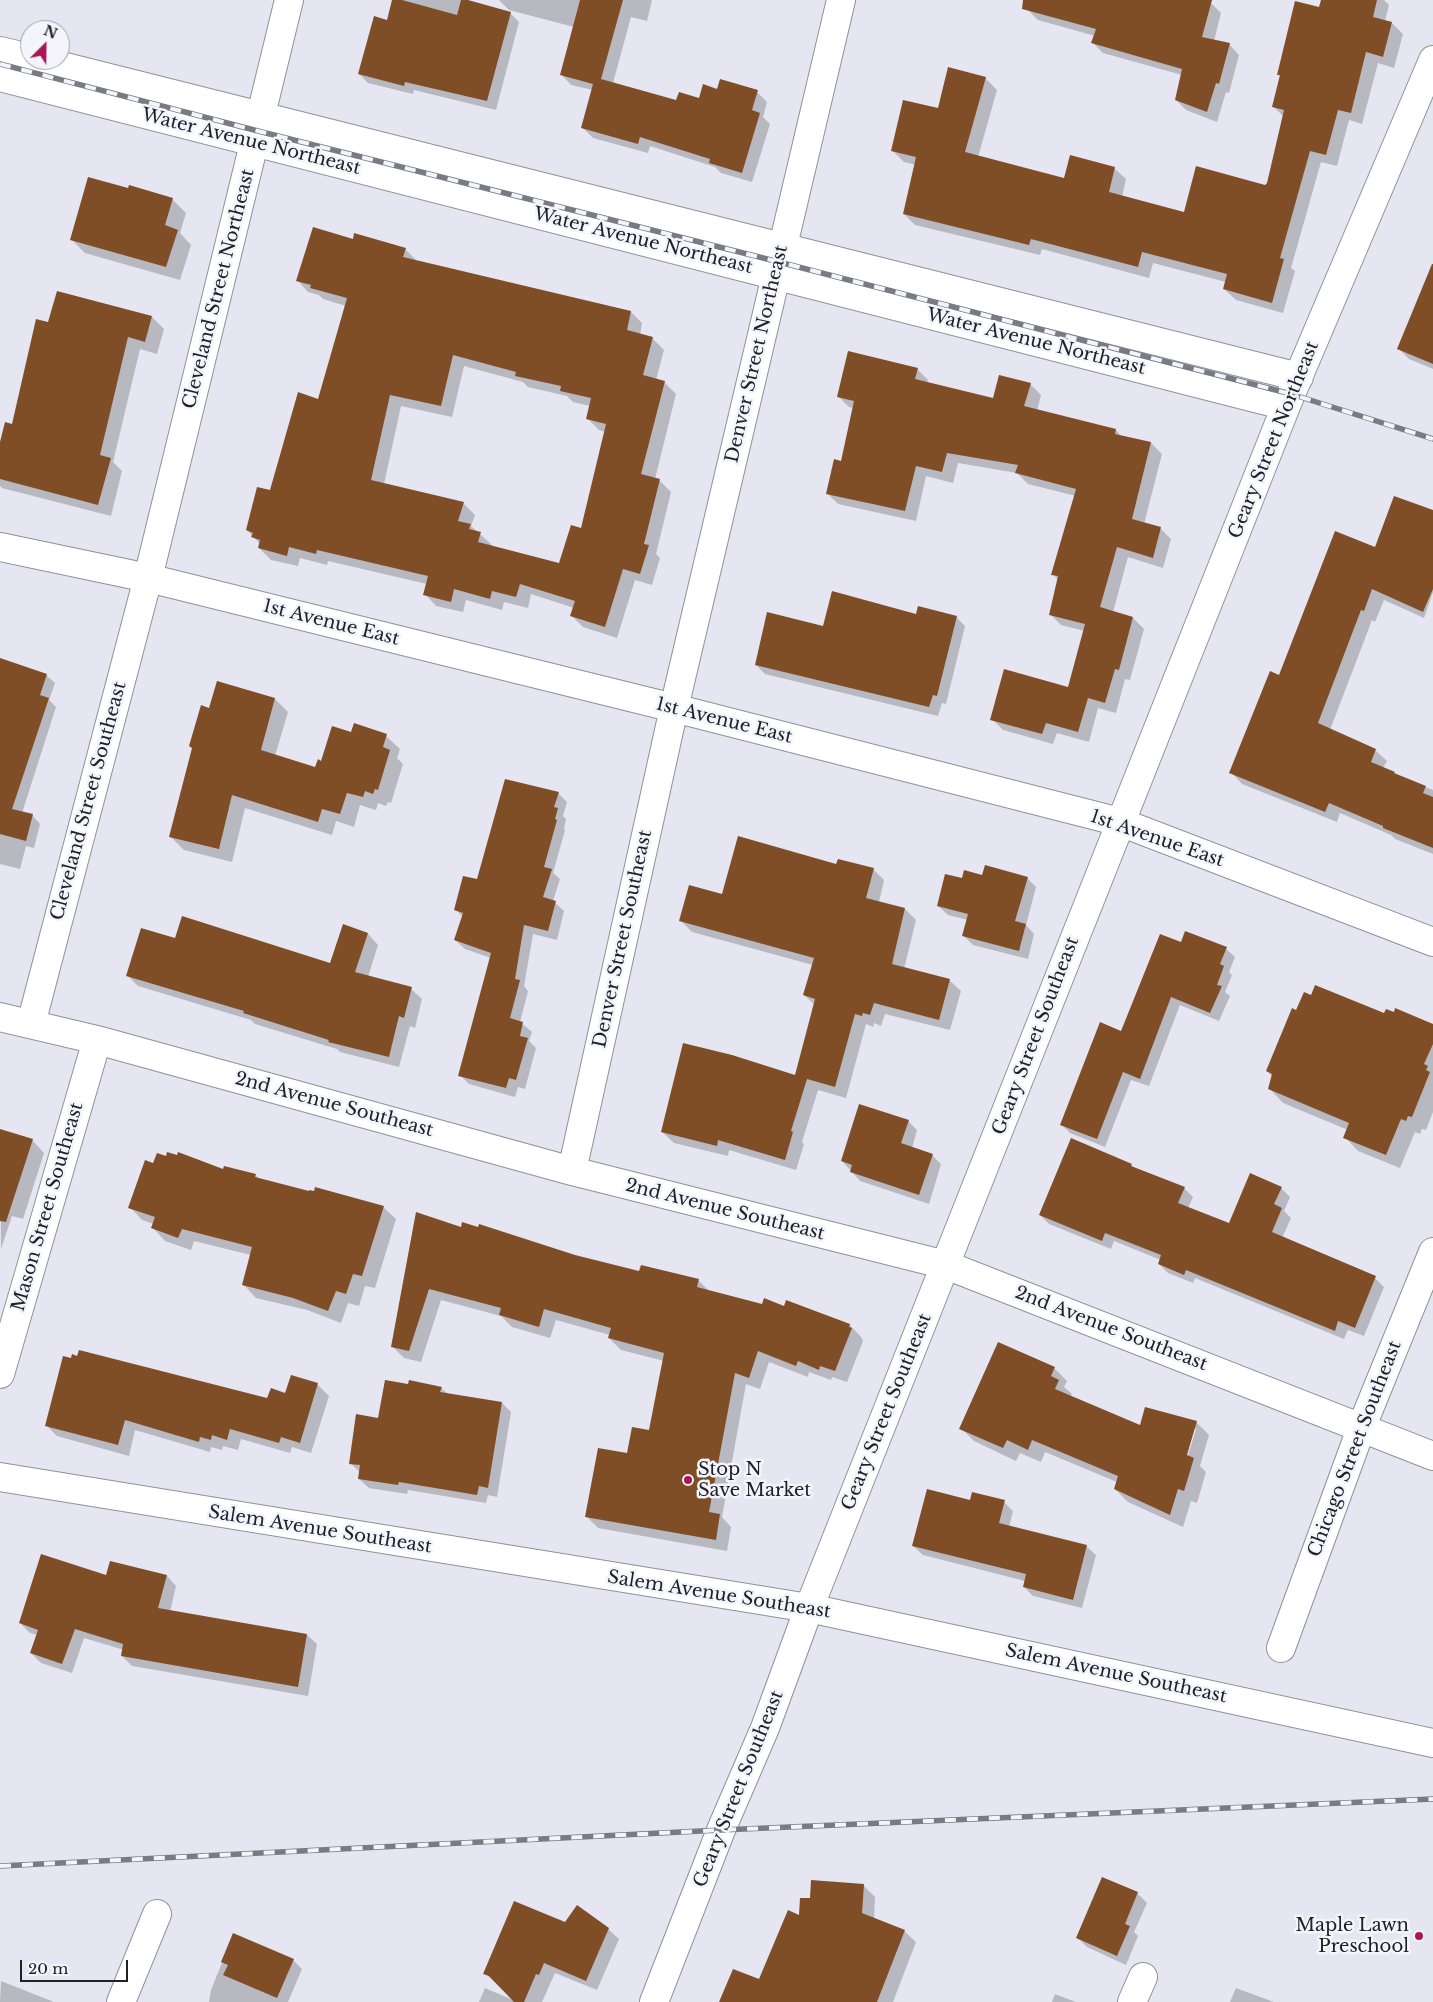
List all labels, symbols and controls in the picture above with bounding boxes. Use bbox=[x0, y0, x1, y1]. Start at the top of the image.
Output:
north arrow bbox=[20, 20, 70, 70]
text: N bbox=[41, 21, 60, 43]
street label: Water Avenue Northeast bbox=[139, 104, 363, 180]
street label: Cleveland Street Northeast bbox=[179, 167, 259, 411]
street label: Water Avenue Northeast bbox=[531, 203, 755, 279]
street label: Denver Street Northeast bbox=[721, 243, 793, 465]
street label: Water Avenue Northeast bbox=[924, 304, 1148, 380]
street label: Geary Street Northeast bbox=[1224, 338, 1324, 542]
street label: 1st Avenue East bbox=[261, 596, 401, 650]
street label: Cleveland Street Southeast bbox=[47, 679, 131, 923]
street label: 1st Avenue East bbox=[654, 694, 794, 748]
street label: 1st Avenue East bbox=[1087, 806, 1227, 872]
street label: Denver Street Southeast bbox=[589, 828, 657, 1050]
street label: Geary Street Southeast bbox=[988, 934, 1084, 1138]
street label: 2nd Avenue Southeast bbox=[232, 1068, 436, 1142]
street label: Mason Street Southeast bbox=[8, 1100, 88, 1314]
street label: 2nd Avenue Southeast bbox=[623, 1175, 827, 1245]
street label: 2nd Avenue Southeast bbox=[1012, 1282, 1210, 1376]
street label: Geary Street Southeast bbox=[838, 1310, 936, 1514]
street label: Chicago Street Southeast bbox=[1304, 1338, 1406, 1560]
place label: Stop N Save Market bbox=[698, 1459, 811, 1502]
marker: Stop N Save Market bbox=[682, 1474, 694, 1486]
street label: Salem Avenue Southeast bbox=[207, 1502, 433, 1558]
street label: Salem Avenue Southeast bbox=[606, 1567, 832, 1623]
street label: Salem Avenue Southeast bbox=[1003, 1640, 1229, 1708]
street label: Geary Street Southeast bbox=[690, 1687, 788, 1891]
place label: Maple Lawn Preschool bbox=[1295, 1915, 1409, 1958]
marker: Maple Lawn Preschool bbox=[1413, 1930, 1425, 1942]
scale bar bbox=[22, 1950, 130, 1982]
text: 20 m bbox=[28, 1959, 68, 1978]

